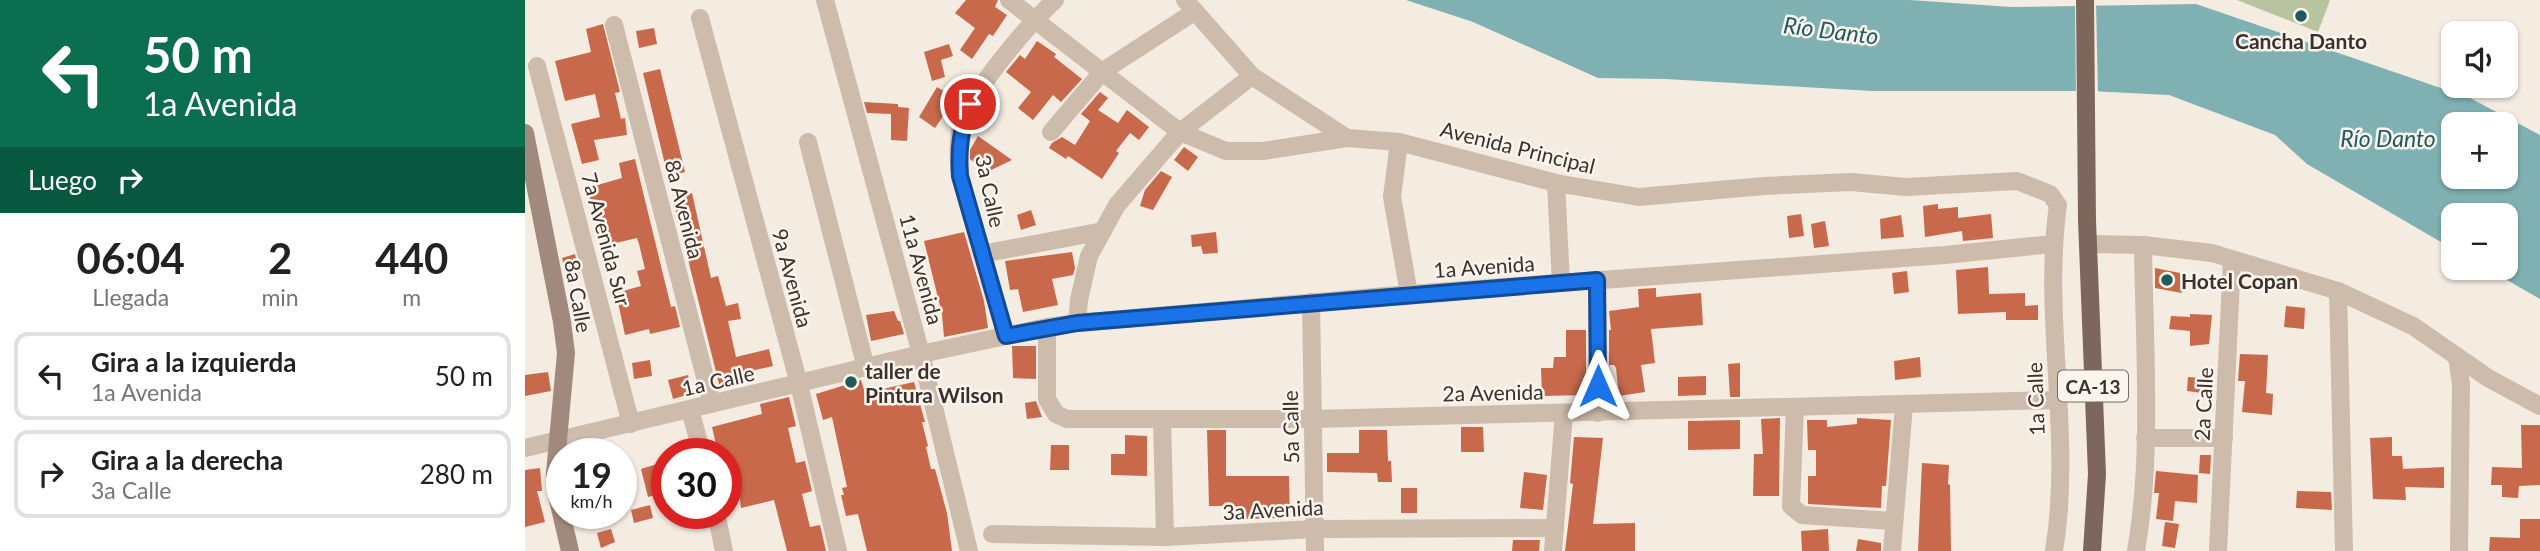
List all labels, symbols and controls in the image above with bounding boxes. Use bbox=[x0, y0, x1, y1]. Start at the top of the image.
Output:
marker: Cancha Danto bbox=[2293, 8, 2309, 24]
water label: Río Danto bbox=[1782, 10, 1880, 50]
map controls bbox=[2441, 21, 2518, 280]
button: sound bbox=[2441, 21, 2518, 98]
text: 50 m bbox=[143, 25, 253, 83]
icon: left bbox=[28, 28, 119, 119]
place label: Cancha Danto bbox=[2235, 28, 2367, 53]
pin bbox=[940, 74, 1000, 134]
text: 1a Avenida bbox=[143, 84, 297, 123]
icon: arrive bbox=[951, 85, 989, 123]
button: + bbox=[2441, 112, 2518, 189]
street label: Avenida Principal bbox=[1438, 116, 1598, 178]
water label: Río Danto bbox=[2340, 124, 2436, 152]
street label: 3a Calle bbox=[971, 152, 1011, 230]
street label: 8a Avenida bbox=[661, 157, 709, 261]
icon: right bbox=[111, 161, 149, 199]
text: Luego bbox=[28, 164, 97, 196]
street label: 7a Avenida Sur bbox=[577, 170, 637, 309]
button: − bbox=[2441, 203, 2518, 280]
street label: 11a Avenida bbox=[895, 211, 949, 327]
street label: 9a Avenida bbox=[768, 226, 818, 330]
text: 06:04 bbox=[77, 233, 185, 283]
text: 2 bbox=[268, 233, 292, 283]
text: 440 bbox=[375, 233, 448, 283]
street label: 1a Avenida bbox=[1433, 250, 1535, 282]
street label: 8a Calle bbox=[560, 258, 598, 334]
place label: Hotel Copan bbox=[2181, 268, 2298, 293]
marker: Hotel Copan bbox=[2159, 272, 2175, 288]
text: Llegada bbox=[92, 283, 169, 311]
text: min bbox=[261, 283, 299, 311]
text: m bbox=[402, 283, 421, 311]
text: Gira a la izquierda bbox=[91, 346, 297, 378]
position arrow bbox=[1561, 349, 1635, 423]
icon: left bbox=[32, 357, 70, 395]
place label: taller de Pintura Wilson bbox=[865, 358, 1004, 407]
text: 50 m bbox=[435, 360, 493, 392]
street label: 1a Calle bbox=[679, 360, 757, 400]
street label: 1a Calle bbox=[2021, 362, 2049, 436]
street label: 2a Calle bbox=[2189, 367, 2217, 441]
road number: CA-13 bbox=[2058, 370, 2128, 402]
marker: taller de Pintura Wilson bbox=[843, 374, 859, 390]
text: 1a Avenida bbox=[91, 378, 202, 406]
street label: 2a Avenida bbox=[1442, 379, 1544, 405]
street label: 5a Calle bbox=[1277, 390, 1303, 464]
speed limit sign: 30 bbox=[651, 438, 742, 529]
text: Gira a la derecha bbox=[91, 444, 283, 476]
text: 19 bbox=[571, 453, 612, 495]
icon: right bbox=[32, 455, 70, 493]
text: 280 m bbox=[420, 458, 493, 490]
text: 3a Calle bbox=[91, 476, 171, 504]
text: km/h bbox=[570, 490, 613, 512]
street label: 3a Avenida bbox=[1222, 494, 1324, 524]

